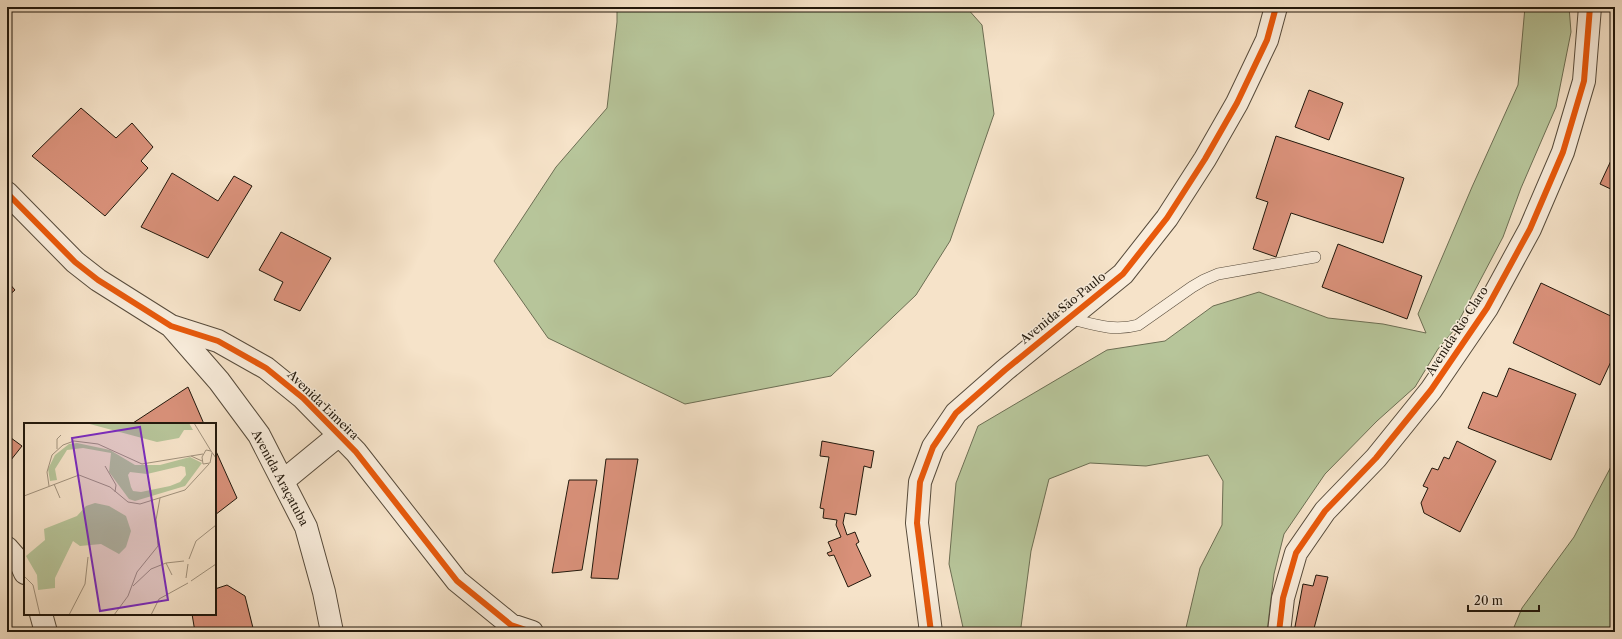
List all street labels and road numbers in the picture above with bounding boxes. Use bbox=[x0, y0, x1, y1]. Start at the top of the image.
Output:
street label: Avenida São Paulo bbox=[1016, 269, 1108, 347]
street label: Avenida Rio Claro bbox=[1422, 283, 1491, 379]
street label: Avenida Limeira bbox=[284, 366, 363, 443]
street label: Avenida Araçatuba bbox=[248, 426, 312, 529]

